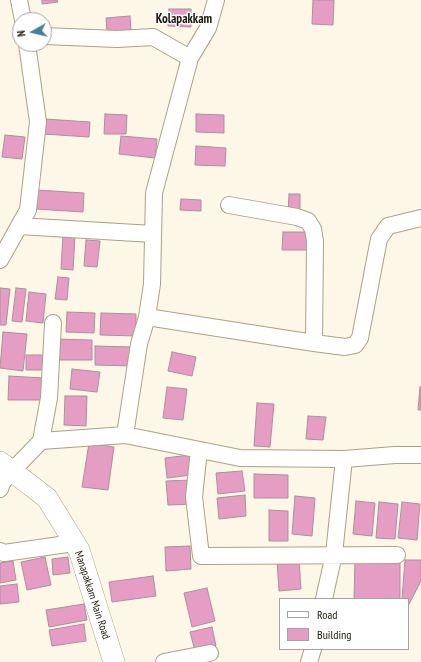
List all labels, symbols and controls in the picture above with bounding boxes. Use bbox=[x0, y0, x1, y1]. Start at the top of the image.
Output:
district label: Kolapakkam bbox=[156, 11, 212, 27]
north arrow bbox=[12, 12, 52, 52]
text: N bbox=[14, 30, 28, 37]
street label: Manapakkam Main Road bbox=[72, 549, 112, 641]
legend bbox=[279, 598, 409, 650]
text: Road bbox=[317, 607, 337, 622]
text: Building bbox=[317, 627, 352, 642]

